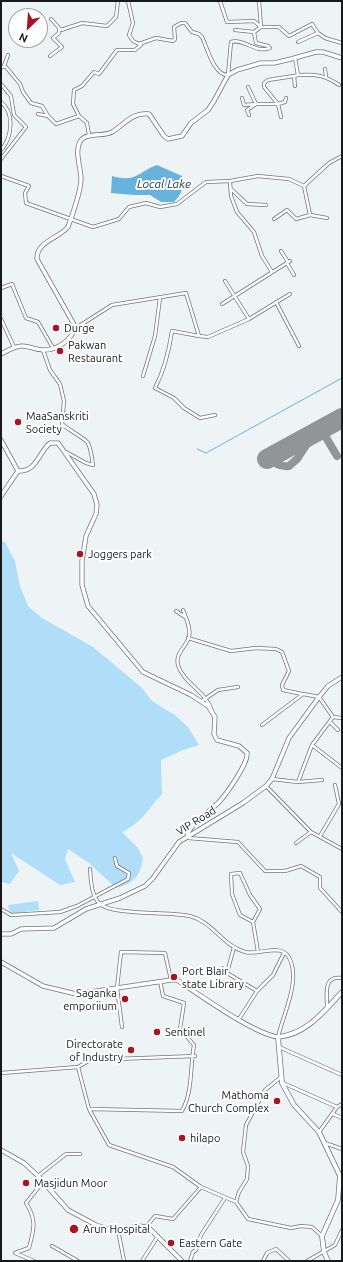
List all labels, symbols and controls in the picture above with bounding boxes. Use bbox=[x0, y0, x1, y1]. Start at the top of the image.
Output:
north arrow bbox=[8, 8, 48, 48]
text: N bbox=[17, 31, 30, 45]
water label: Local Lake bbox=[137, 177, 191, 191]
place label: Durge bbox=[64, 321, 95, 335]
marker: Durge bbox=[51, 323, 61, 333]
place label: Pakwan Restaurant bbox=[68, 338, 122, 364]
marker: Pakwan Restaurant bbox=[55, 346, 65, 356]
place label: MaaSanskriti Society bbox=[26, 409, 89, 435]
marker: MaaSanskriti Society bbox=[13, 417, 23, 427]
place label: Joggers park bbox=[88, 547, 152, 561]
marker: Joggers park bbox=[75, 549, 85, 559]
street label: VIP Road bbox=[174, 804, 218, 838]
place label: Port Blair state Library bbox=[182, 964, 244, 990]
marker: Port Blair state Library bbox=[169, 972, 179, 982]
place label: Saganka emporiium bbox=[63, 986, 117, 1012]
marker: Saganka emporiium bbox=[120, 994, 130, 1004]
place label: Sentinel bbox=[165, 1025, 205, 1039]
marker: Sentinel bbox=[152, 1027, 162, 1037]
place label: Directorate of Industry bbox=[66, 1037, 123, 1063]
marker: Directorate of Industry bbox=[126, 1045, 136, 1055]
place label: Mathoma Church Complex bbox=[188, 1088, 269, 1114]
marker: Mathoma Church Complex bbox=[272, 1096, 282, 1106]
place label: hilapo bbox=[190, 1131, 220, 1145]
marker: hilapo bbox=[177, 1133, 187, 1143]
place label: Masjidun Moor bbox=[34, 1176, 107, 1190]
marker: Masjidun Moor bbox=[21, 1178, 31, 1188]
place label: Arun Hospital bbox=[83, 1222, 150, 1236]
marker: Arun Hospital bbox=[68, 1223, 80, 1235]
place label: Eastern Gate bbox=[179, 1236, 242, 1250]
marker: Eastern Gate bbox=[166, 1238, 176, 1248]

